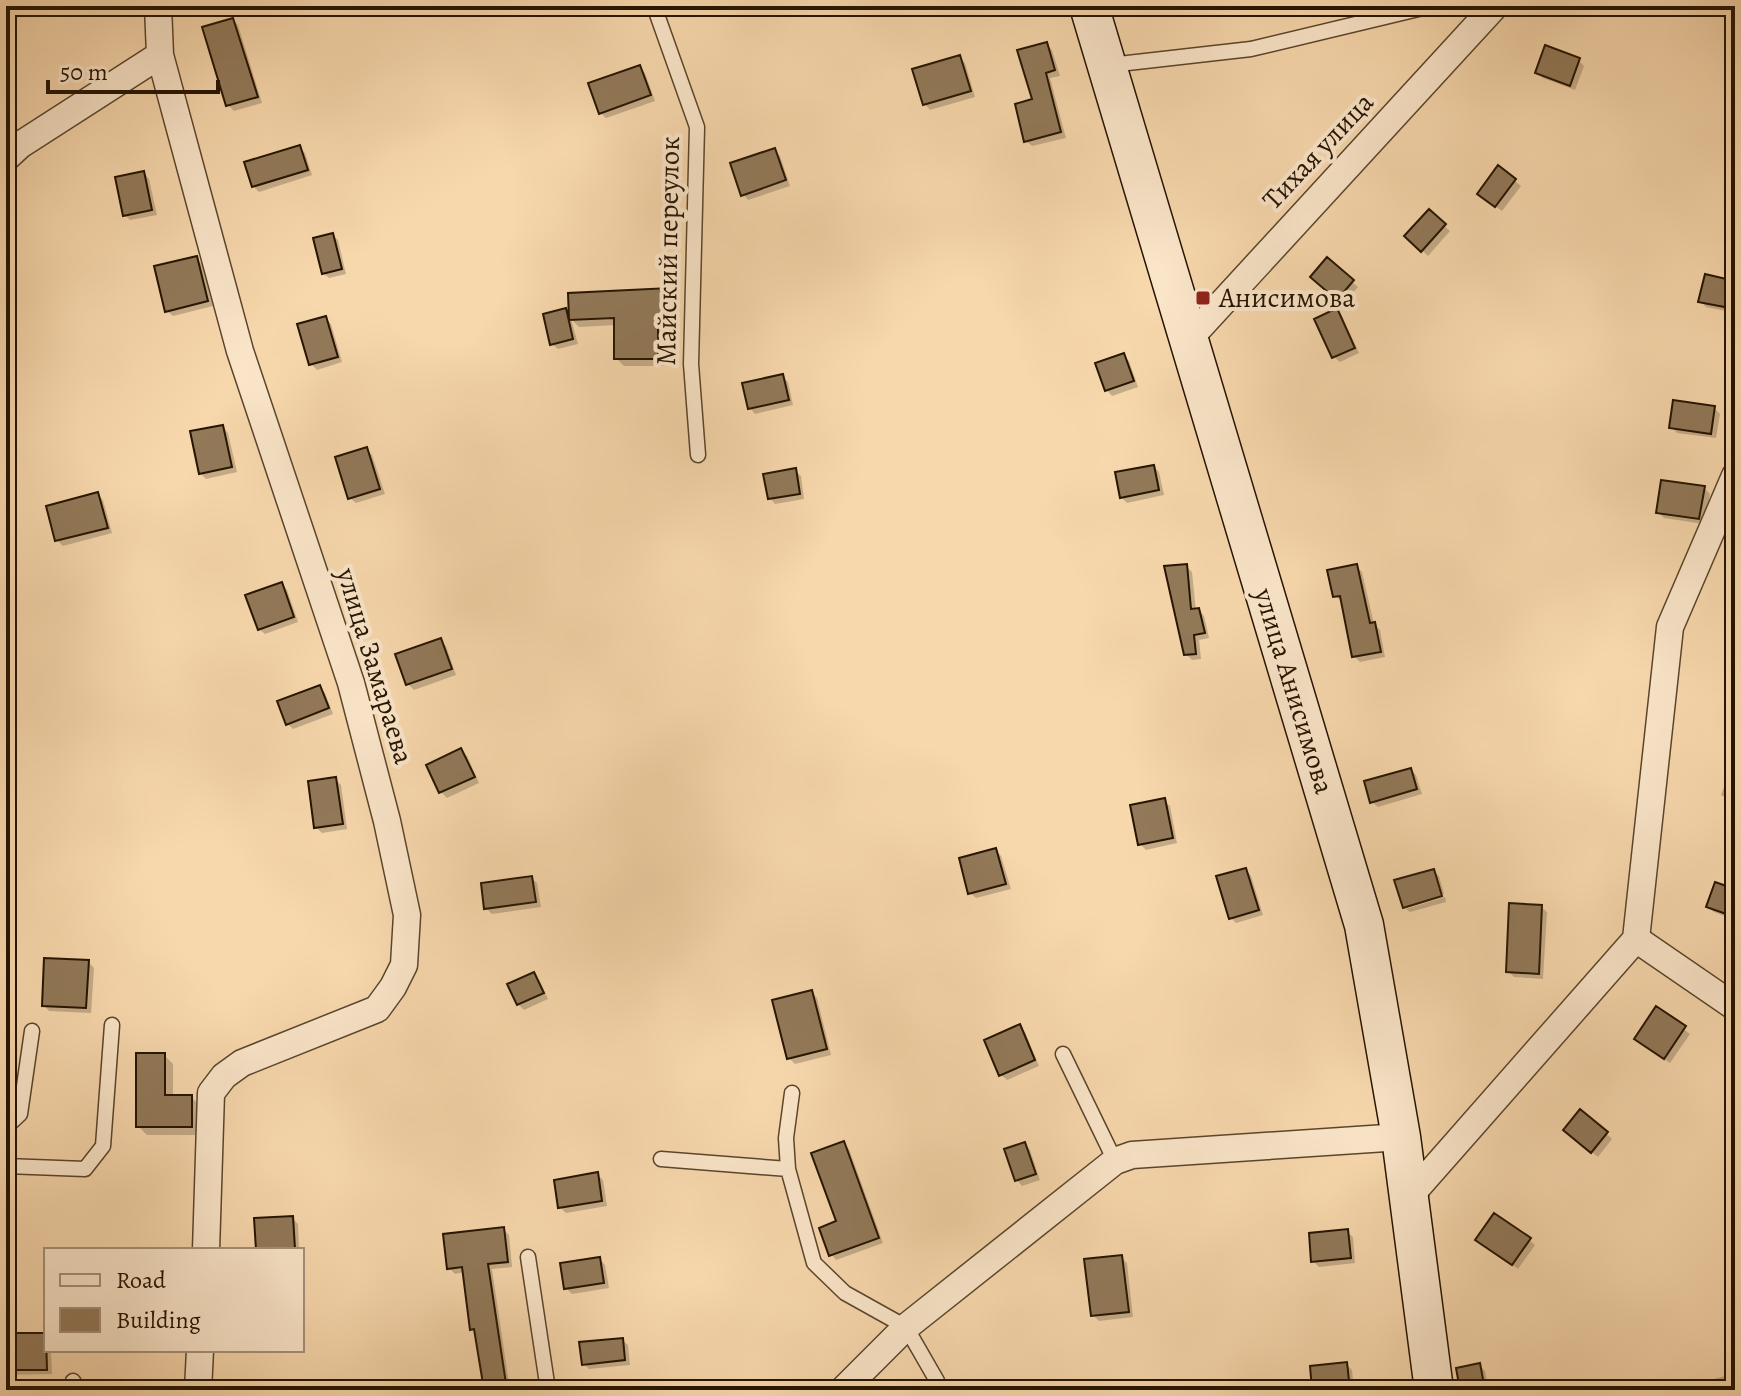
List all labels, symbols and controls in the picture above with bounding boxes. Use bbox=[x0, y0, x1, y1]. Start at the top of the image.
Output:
scale bar bbox=[48, 44, 218, 94]
text: 50 m bbox=[60, 56, 108, 88]
street label: Тихая улица bbox=[1254, 84, 1382, 218]
street label: Майский переулок bbox=[647, 136, 689, 366]
place label: Анисимова bbox=[1218, 279, 1355, 317]
marker: Анисимова bbox=[1194, 289, 1212, 307]
street label: улица Замараева bbox=[327, 562, 423, 769]
street label: улица Анисимова bbox=[1244, 583, 1343, 799]
legend bbox=[44, 1248, 304, 1352]
text: Road bbox=[116, 1264, 166, 1296]
text: Building bbox=[116, 1304, 201, 1336]

